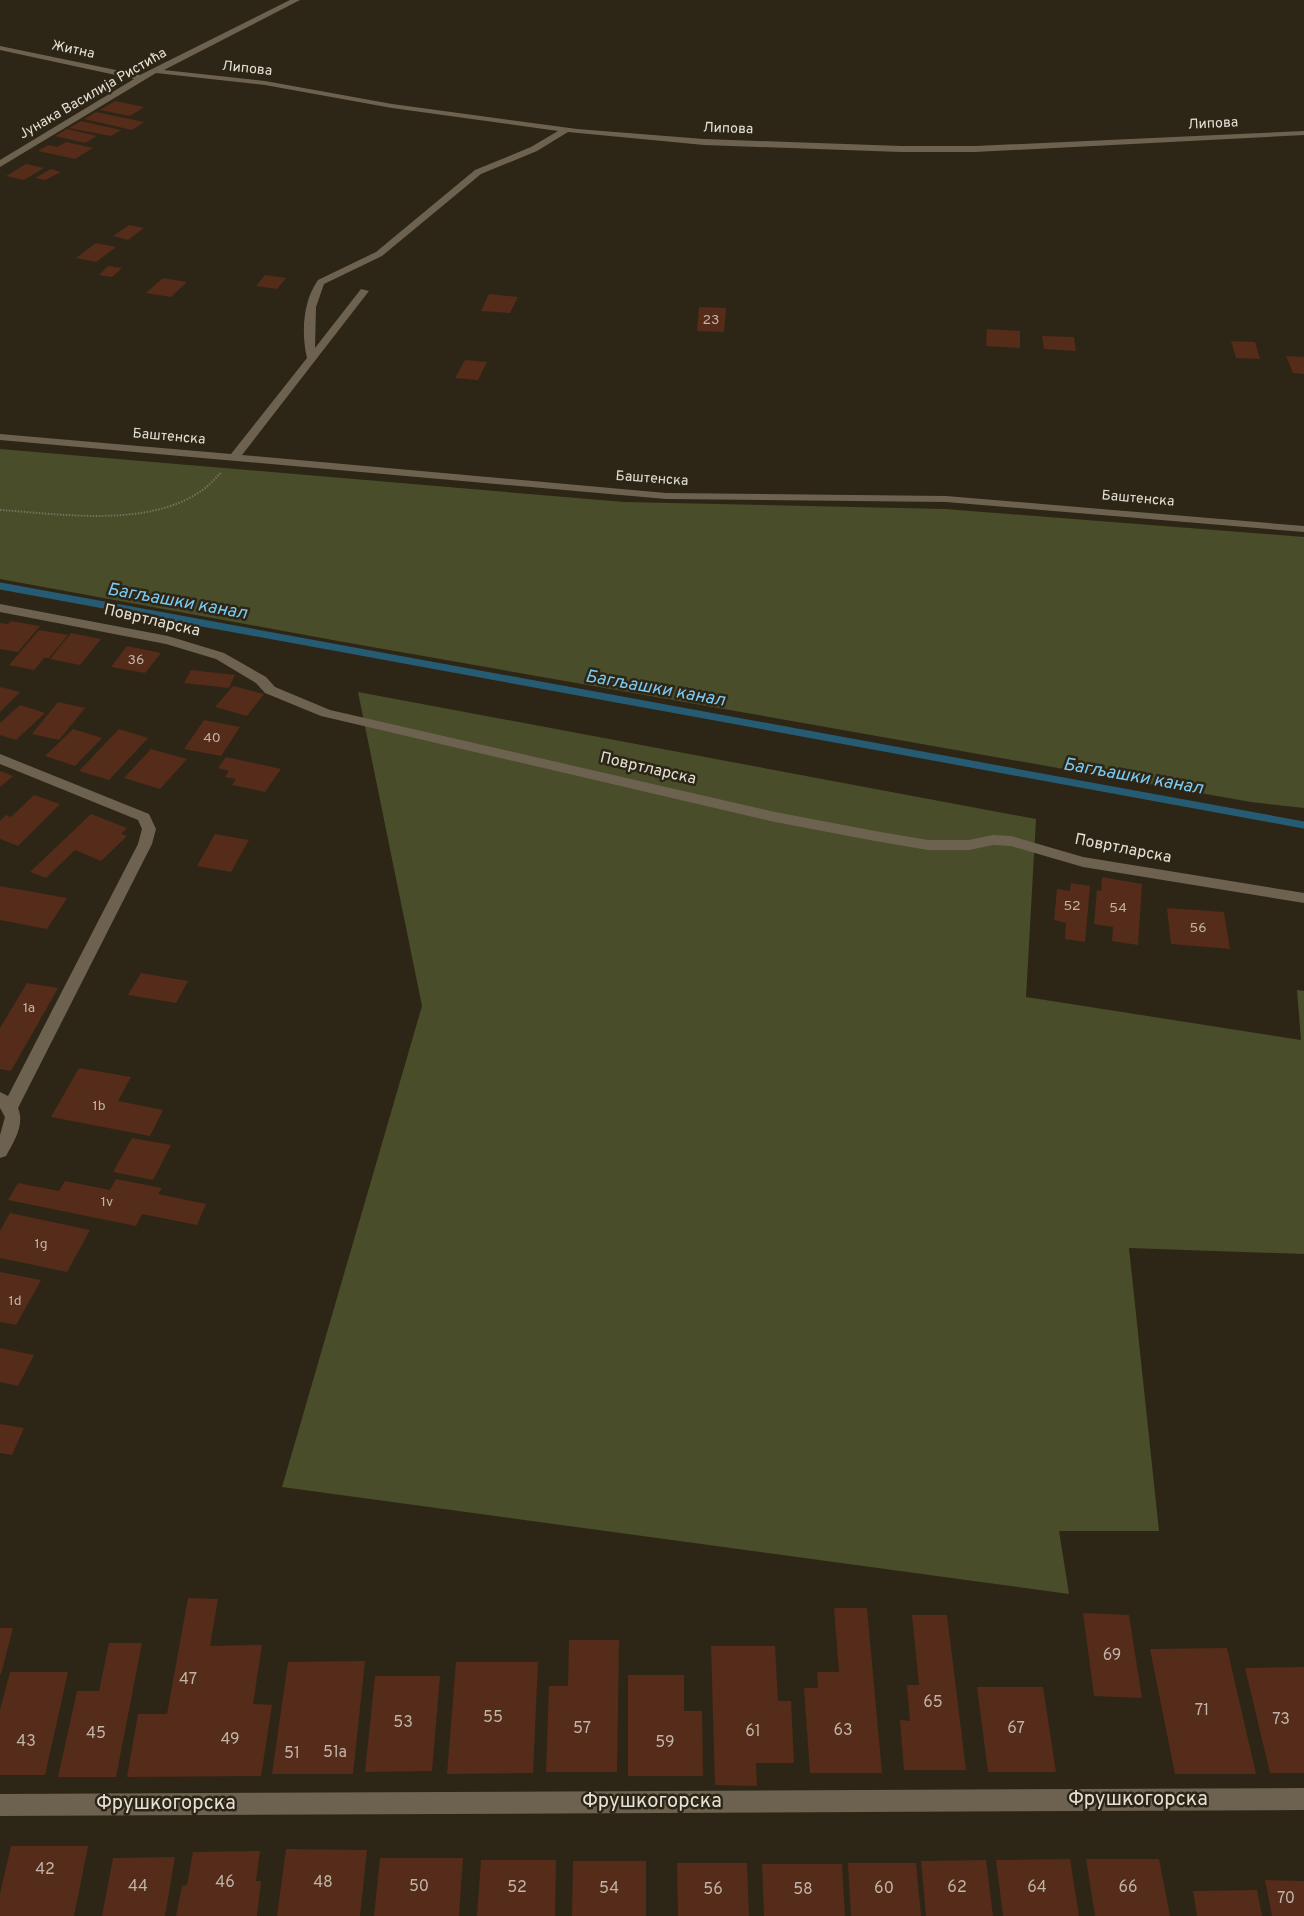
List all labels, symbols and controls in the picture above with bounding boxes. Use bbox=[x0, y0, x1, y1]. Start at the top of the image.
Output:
street label: Житна bbox=[50, 37, 96, 63]
street label: Јунака Василија Ристића bbox=[16, 45, 170, 143]
street label: Липова bbox=[221, 58, 273, 80]
street label: Липова bbox=[1187, 114, 1239, 134]
street label: Липова bbox=[702, 120, 754, 138]
house number: 23 bbox=[703, 312, 720, 329]
street label: Баштенска bbox=[132, 425, 206, 449]
street label: Баштенска bbox=[615, 468, 689, 490]
street label: Баштенска bbox=[1101, 487, 1175, 511]
water label: Багљашки канал bbox=[105, 578, 249, 626]
street label: Повртларска bbox=[102, 600, 202, 642]
house number: 36 bbox=[128, 652, 144, 669]
water label: Багљашки канал bbox=[583, 665, 727, 713]
house number: 40 bbox=[203, 730, 221, 747]
street label: Повртларска bbox=[598, 748, 698, 790]
water label: Багљашки канал bbox=[1061, 753, 1205, 801]
street label: Повртларска bbox=[1073, 830, 1173, 868]
house number: 52 bbox=[1063, 898, 1081, 915]
house number: 54 bbox=[1109, 900, 1127, 917]
house number: 56 bbox=[1189, 920, 1207, 937]
house number: 1a bbox=[23, 1000, 35, 1017]
house number: 1b bbox=[92, 1098, 106, 1115]
house number: 1v bbox=[101, 1194, 113, 1211]
house number: 1g bbox=[34, 1236, 48, 1253]
house number: 1d bbox=[8, 1293, 22, 1310]
house number: 69 bbox=[1103, 1646, 1121, 1666]
house number: 47 bbox=[179, 1670, 197, 1690]
house number: 65 bbox=[923, 1693, 943, 1713]
house number: 71 bbox=[1195, 1701, 1209, 1721]
house number: 55 bbox=[483, 1708, 503, 1728]
house number: 73 bbox=[1272, 1710, 1290, 1730]
house number: 53 bbox=[393, 1713, 413, 1733]
house number: 57 bbox=[573, 1719, 591, 1739]
house number: 67 bbox=[1007, 1719, 1025, 1739]
house number: 63 bbox=[833, 1721, 853, 1741]
house number: 61 bbox=[745, 1722, 761, 1742]
house number: 45 bbox=[86, 1724, 106, 1744]
house number: 49 bbox=[220, 1730, 240, 1750]
house number: 43 bbox=[16, 1732, 36, 1752]
house number: 59 bbox=[655, 1733, 675, 1753]
house number: 51a bbox=[323, 1743, 347, 1763]
house number: 51 bbox=[284, 1744, 300, 1764]
street label: Фрушкогорска bbox=[1068, 1787, 1208, 1813]
street label: Фрушкогорска bbox=[582, 1789, 722, 1815]
street label: Фрушкогорска bbox=[96, 1791, 236, 1817]
house number: 42 bbox=[35, 1860, 55, 1880]
house number: 46 bbox=[215, 1873, 235, 1893]
house number: 48 bbox=[313, 1873, 333, 1893]
house number: 44 bbox=[128, 1877, 148, 1897]
house number: 50 bbox=[409, 1877, 429, 1897]
house number: 52 bbox=[507, 1878, 527, 1898]
house number: 62 bbox=[947, 1878, 967, 1898]
house number: 64 bbox=[1027, 1878, 1047, 1898]
house number: 66 bbox=[1118, 1878, 1138, 1898]
house number: 54 bbox=[599, 1879, 619, 1899]
house number: 60 bbox=[874, 1879, 894, 1899]
house number: 56 bbox=[703, 1880, 723, 1900]
house number: 58 bbox=[793, 1880, 813, 1900]
house number: 70 bbox=[1277, 1889, 1295, 1909]

